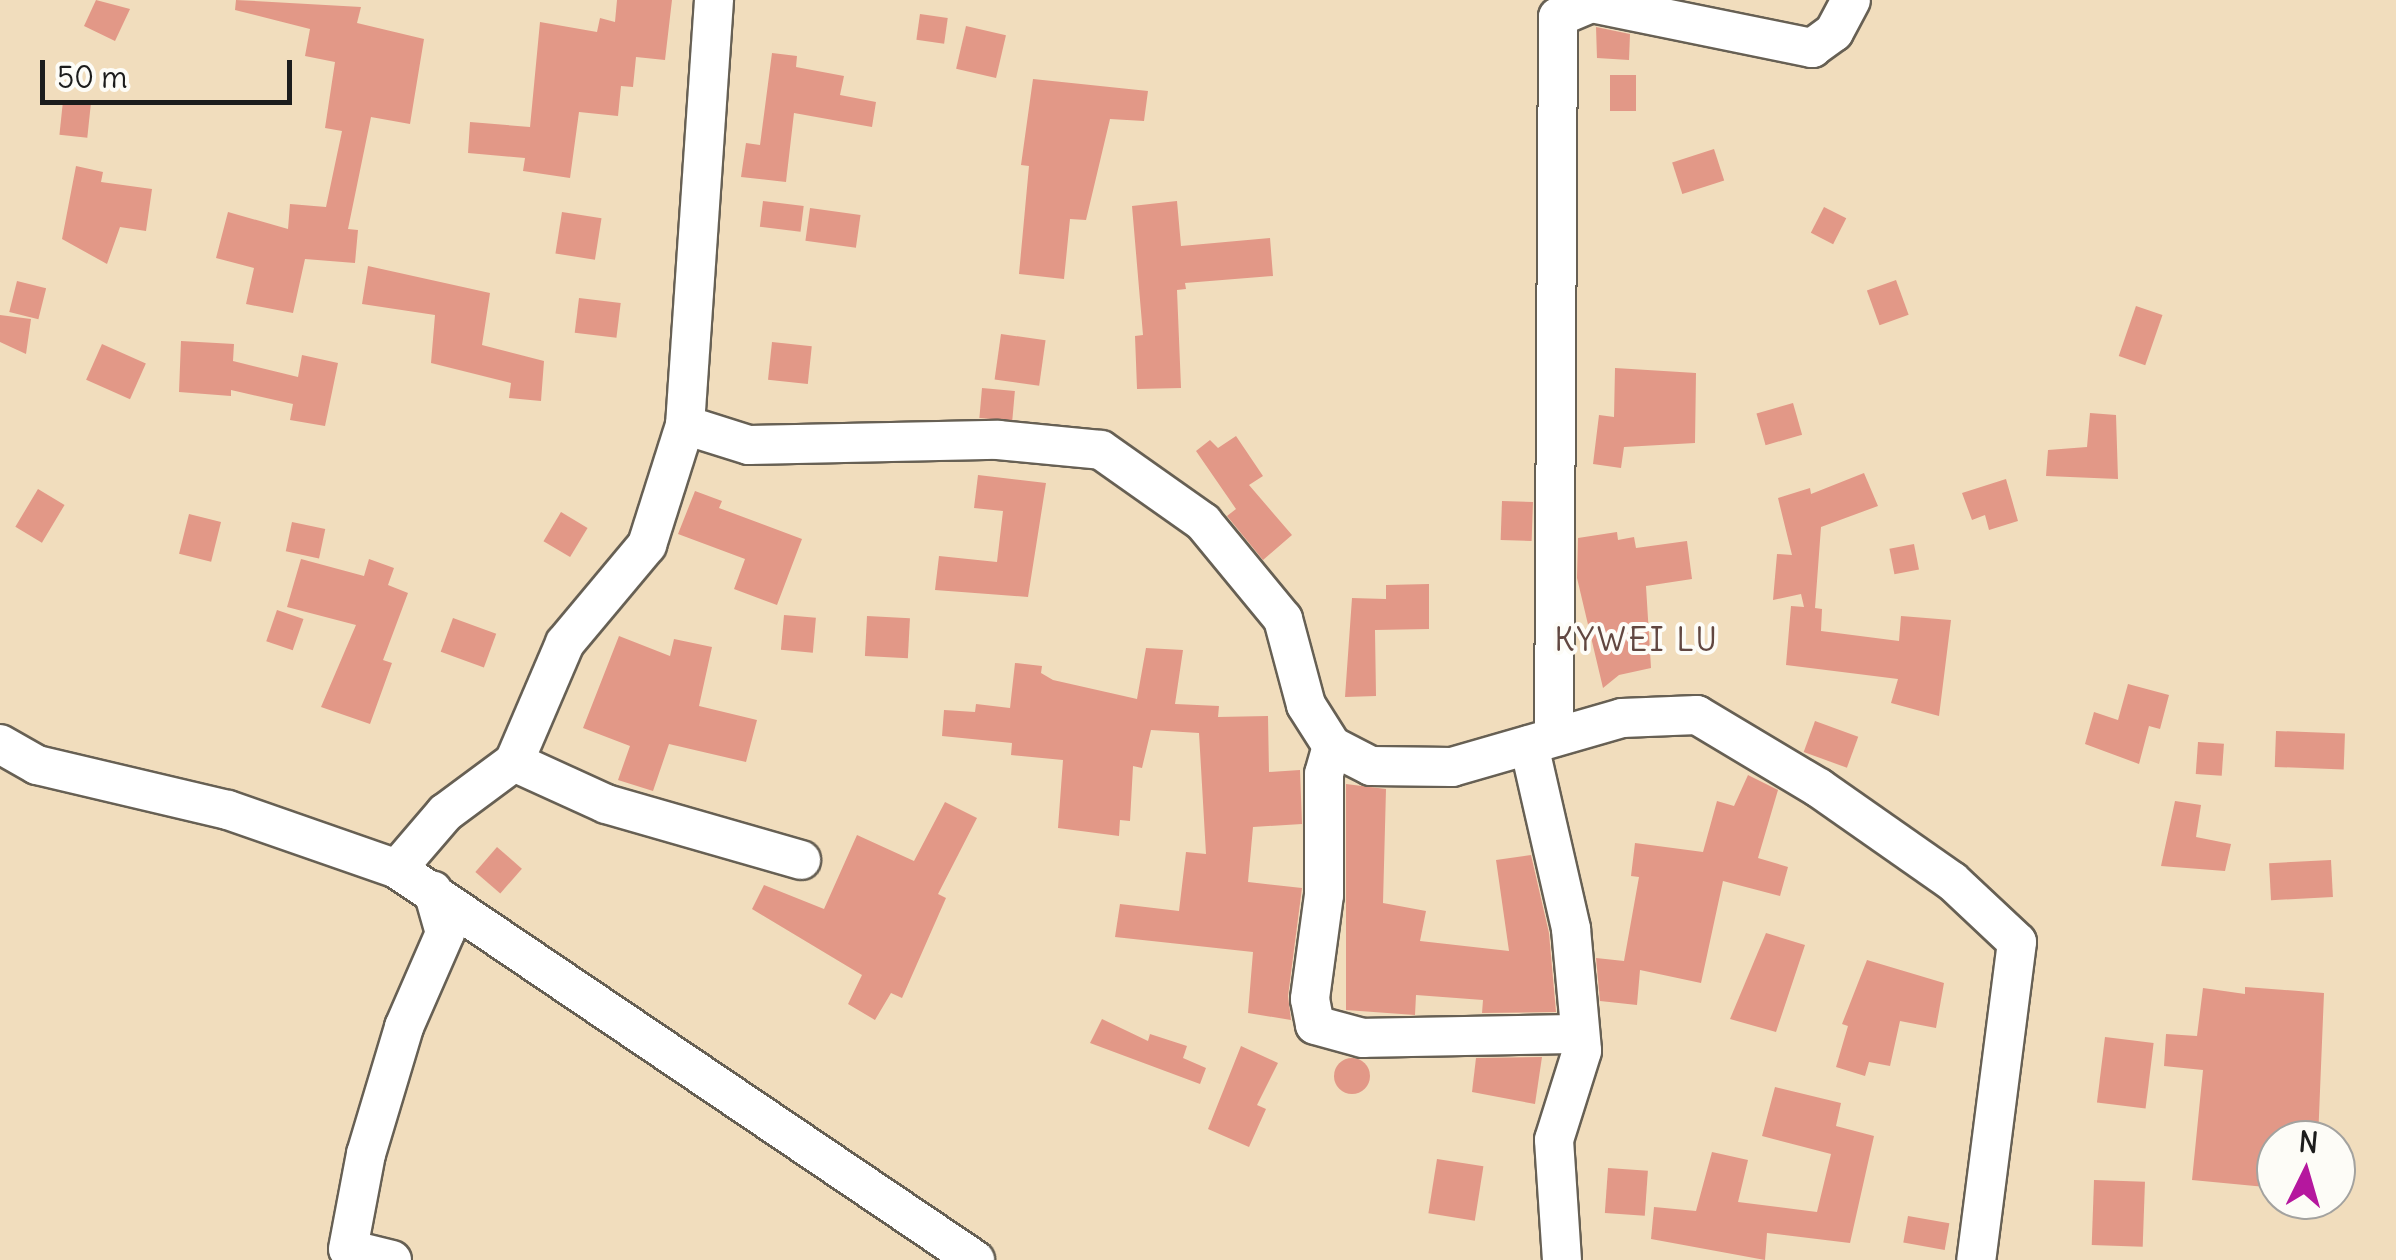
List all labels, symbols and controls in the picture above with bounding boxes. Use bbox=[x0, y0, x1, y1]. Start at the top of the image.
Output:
scale bar bbox=[45, 40, 298, 102]
text: 50 m bbox=[57, 58, 127, 96]
district label: KYWEI LU bbox=[1554, 621, 1720, 659]
north arrow bbox=[2256, 1120, 2356, 1220]
text: N bbox=[2297, 1123, 2320, 1161]

